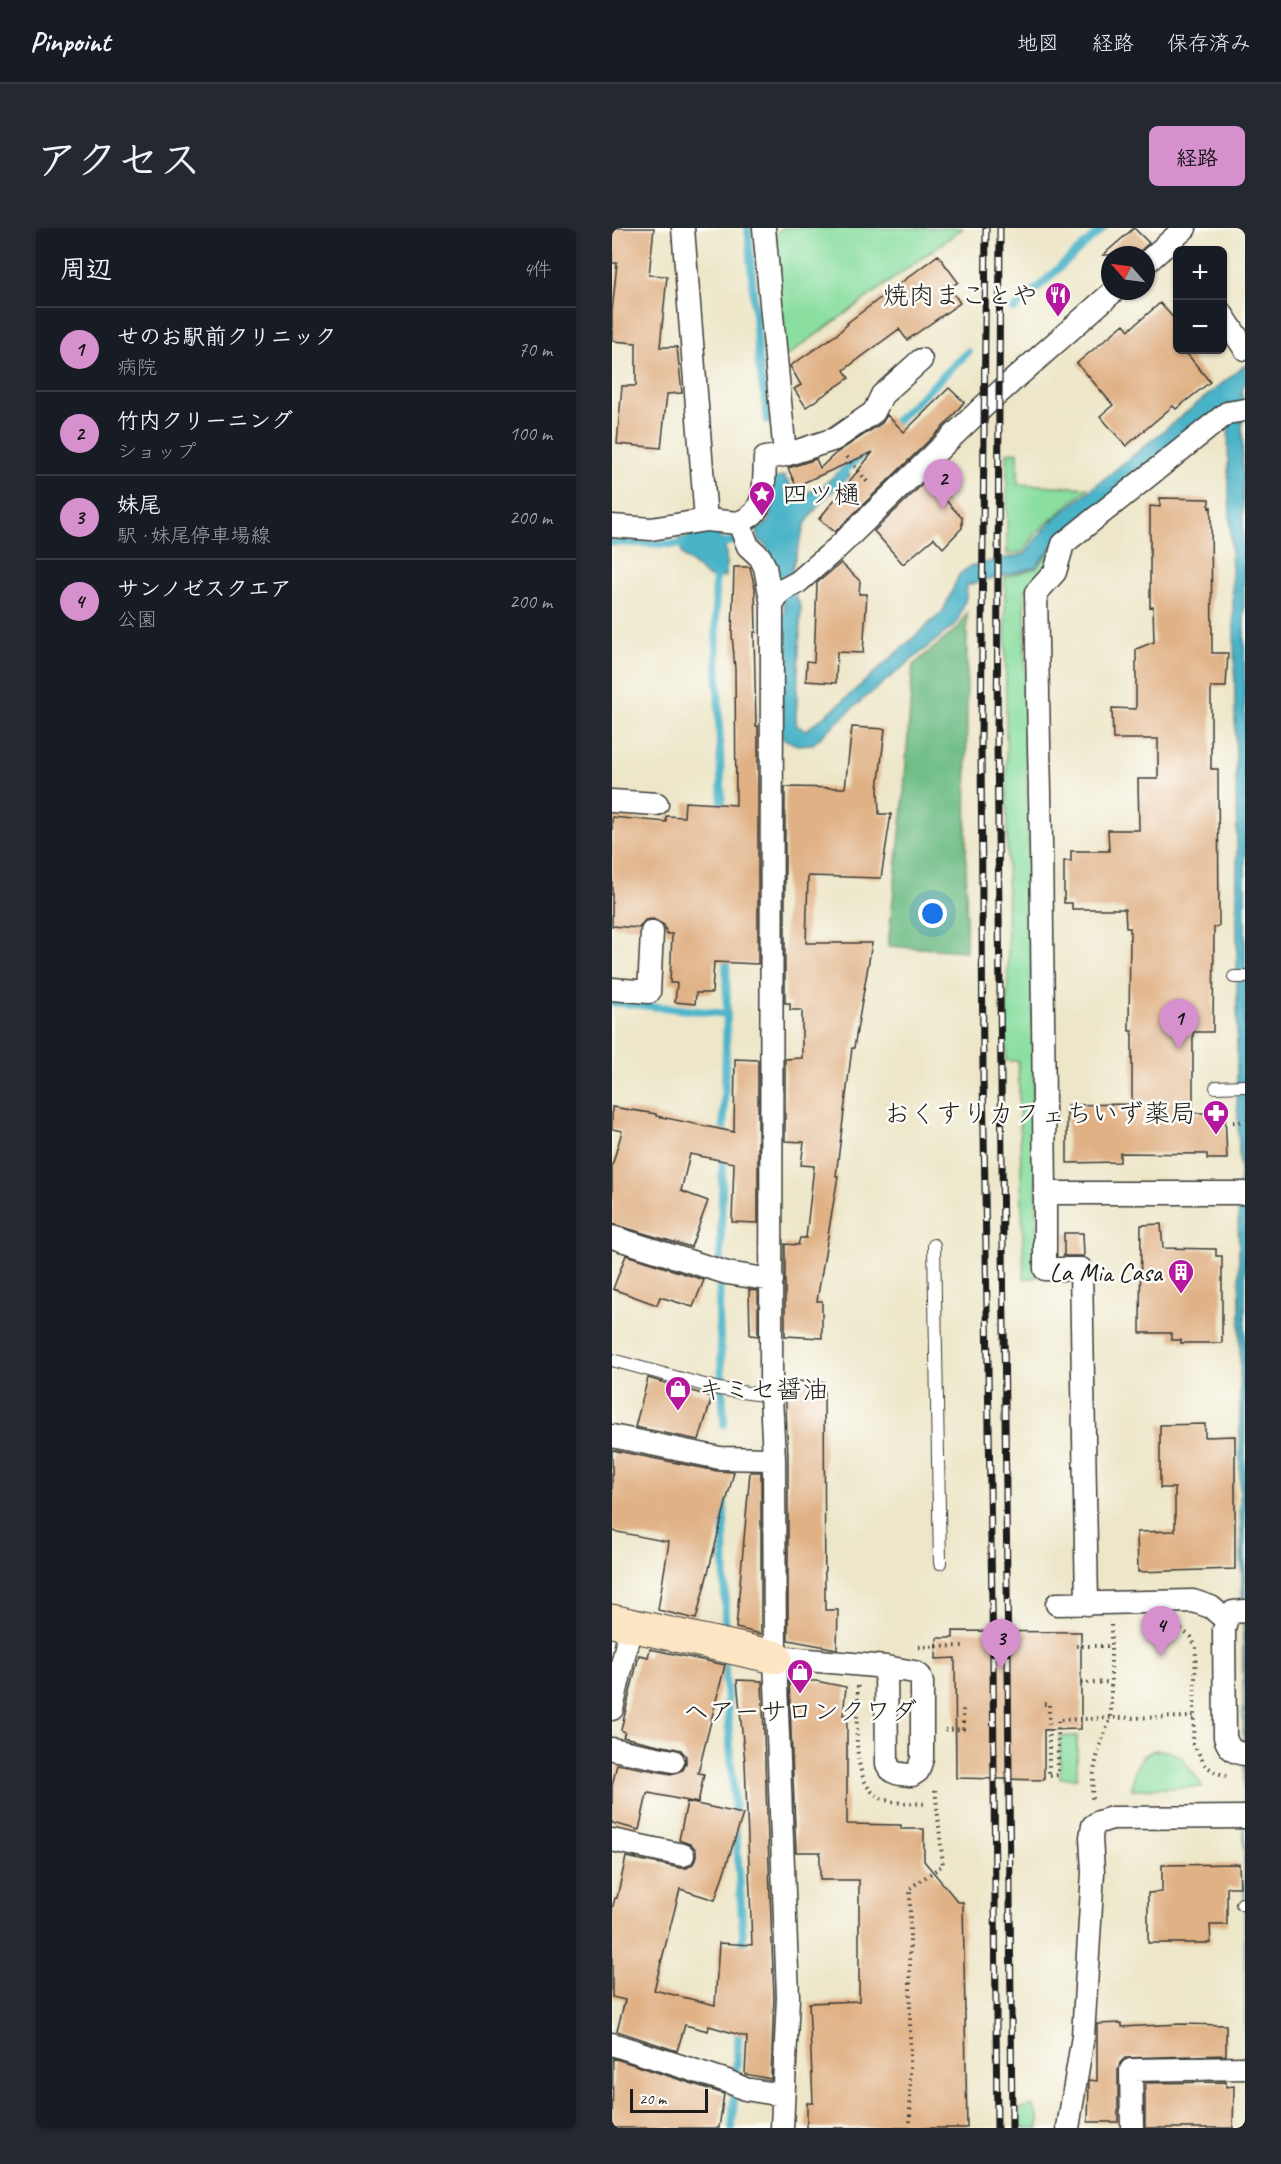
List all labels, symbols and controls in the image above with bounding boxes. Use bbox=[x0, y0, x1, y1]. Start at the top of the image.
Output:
text: Pinpoint bbox=[30, 24, 110, 59]
text: 地図 bbox=[1017, 30, 1059, 56]
text: 経路 bbox=[1092, 30, 1134, 56]
text: 保存済み bbox=[1167, 30, 1251, 56]
button: 経路 bbox=[1149, 126, 1245, 186]
text: アクセス bbox=[36, 134, 201, 187]
north arrow bbox=[1101, 246, 1155, 300]
map controls bbox=[1173, 246, 1227, 354]
button: + bbox=[1173, 246, 1227, 300]
text: 周辺 bbox=[60, 253, 112, 286]
text: 4件 bbox=[523, 257, 552, 282]
place label: 焼肉まことや bbox=[883, 279, 1038, 312]
restaurant icon: 焼肉まことや bbox=[1043, 280, 1073, 318]
button: − bbox=[1173, 300, 1227, 354]
text: せのお駅前クリニック bbox=[117, 323, 337, 351]
text: 1 bbox=[75, 337, 84, 362]
text: 70 m bbox=[518, 337, 552, 362]
text: 病院 bbox=[117, 355, 157, 380]
text: 竹内クリーニング bbox=[117, 407, 293, 435]
text: 2 bbox=[75, 421, 84, 446]
text: 100 m bbox=[509, 421, 552, 446]
text: ショップ bbox=[117, 439, 196, 464]
pin: 2 bbox=[924, 460, 962, 509]
place label: 四ツ樋 bbox=[782, 478, 860, 511]
place icon: 四ツ樋 bbox=[747, 479, 777, 517]
text: 妹尾 bbox=[117, 491, 161, 519]
text: 3 bbox=[75, 505, 84, 530]
text: 200 m bbox=[509, 505, 552, 530]
text: 駅 · 妹尾停車場線 bbox=[117, 523, 270, 548]
text: サンノゼスクエア bbox=[117, 575, 292, 603]
text: 4 bbox=[75, 589, 84, 614]
text: 200 m bbox=[509, 589, 552, 614]
text: 公園 bbox=[117, 607, 157, 632]
your location bbox=[918, 899, 947, 928]
pin: 1 bbox=[1160, 1000, 1198, 1049]
place label: おくすりカフェちいず薬局 bbox=[884, 1097, 1196, 1130]
pharmacy icon: おくすりカフェちいず薬局 bbox=[1201, 1098, 1231, 1136]
place label: La Mia Casa bbox=[1050, 1256, 1164, 1289]
building icon: La Mia Casa bbox=[1166, 1257, 1196, 1295]
place label: キミセ醤油 bbox=[698, 1373, 828, 1406]
shop icon: キミセ醤油 bbox=[663, 1374, 693, 1412]
pin: 4 bbox=[1142, 1606, 1180, 1656]
pin: 3 bbox=[982, 1620, 1020, 1669]
shop icon: ヘアーサロンクワダ bbox=[785, 1657, 815, 1695]
place label: ヘアーサロンクワダ bbox=[683, 1695, 917, 1728]
scale bar bbox=[630, 2086, 708, 2114]
text: 20 m bbox=[639, 2089, 666, 2109]

